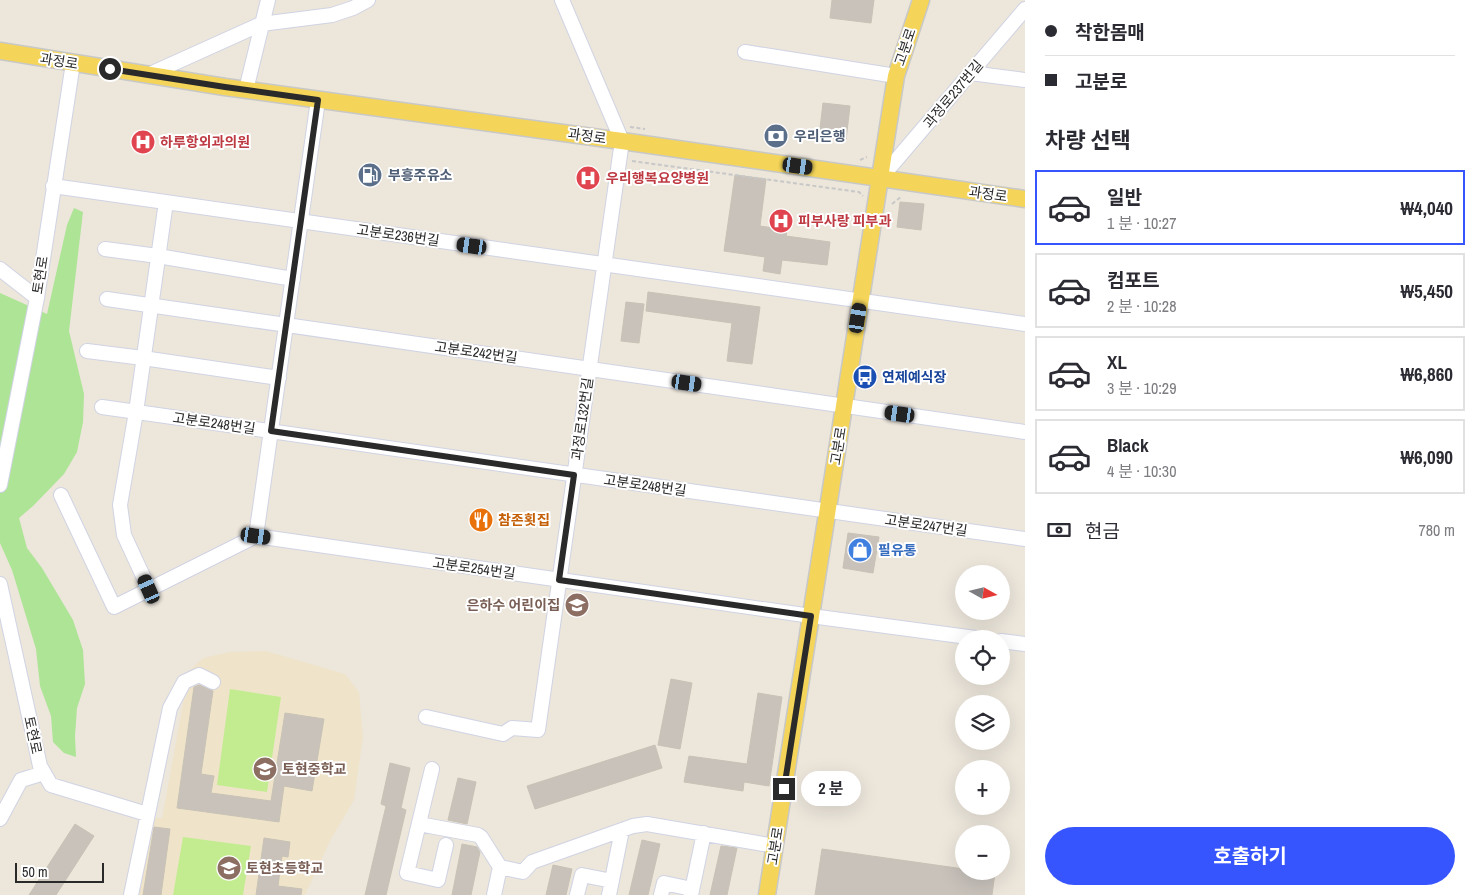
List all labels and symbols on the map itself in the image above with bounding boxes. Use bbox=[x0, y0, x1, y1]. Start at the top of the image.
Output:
street label: 고분로 bbox=[890, 26, 920, 68]
street label: 과정로 bbox=[39, 49, 80, 73]
street label: 과정로237번길 bbox=[919, 56, 987, 132]
route start bbox=[99, 58, 121, 80]
bank icon: 우리은행 bbox=[763, 123, 789, 149]
street label: 과정로 bbox=[567, 124, 608, 148]
place label: 우리은행 bbox=[794, 127, 846, 145]
hospital icon: 하루항외과의원 bbox=[130, 129, 156, 155]
place label: 하루항외과의원 bbox=[160, 133, 250, 151]
car bbox=[782, 156, 813, 176]
fuel station icon: 부흥주유소 bbox=[357, 162, 383, 188]
hospital icon: 우리행복요양병원 bbox=[575, 165, 601, 191]
place label: 부흥주유소 bbox=[388, 166, 453, 184]
place label: 우리행복요양병원 bbox=[606, 169, 709, 187]
street label: 과정로 bbox=[968, 182, 1009, 206]
hospital icon: 피부사랑 피부과 bbox=[768, 208, 794, 234]
place label: 피부사랑 피부과 bbox=[798, 212, 891, 230]
street label: 고분로236번길 bbox=[355, 220, 441, 250]
car bbox=[456, 236, 487, 256]
street label: 토현로 bbox=[28, 254, 52, 295]
car bbox=[848, 302, 867, 334]
street label: 고분로242번길 bbox=[433, 337, 519, 367]
bus stop icon: 연제예식장 bbox=[852, 364, 878, 390]
place label: 연제예식장 bbox=[882, 368, 947, 386]
car bbox=[671, 373, 702, 393]
street label: 과정로132번길 bbox=[567, 376, 597, 462]
car bbox=[884, 404, 915, 424]
street label: 고분로248번길 bbox=[171, 408, 257, 438]
street label: 고분로 bbox=[826, 425, 850, 466]
street label: 고분로248번길 bbox=[602, 470, 688, 500]
restaurant icon: 참존횟집 bbox=[468, 507, 494, 533]
street label: 고분로247번길 bbox=[883, 510, 969, 540]
place label: 참존횟집 bbox=[498, 511, 550, 529]
car bbox=[240, 526, 271, 546]
shop icon: 필유통 bbox=[847, 537, 873, 563]
place label: 필유통 bbox=[878, 541, 917, 559]
street label: 고분로254번길 bbox=[431, 553, 517, 583]
north arrow bbox=[955, 565, 1010, 620]
car bbox=[136, 572, 161, 606]
school or university icon: 은하수 어린이집 bbox=[564, 592, 590, 618]
place label: 은하수 어린이집 bbox=[467, 596, 560, 614]
street label: 토현로 bbox=[20, 714, 46, 756]
school or university icon: 토현중학교 bbox=[252, 756, 278, 782]
place label: 토현중학교 bbox=[282, 760, 347, 778]
callout: 2 분 bbox=[802, 772, 862, 806]
route end bbox=[773, 778, 795, 800]
street label: 고분로 bbox=[763, 825, 787, 866]
school or university icon: 토현초등학교 bbox=[216, 855, 242, 881]
place label: 토현초등학교 bbox=[246, 859, 323, 877]
scale bar bbox=[15, 860, 104, 883]

